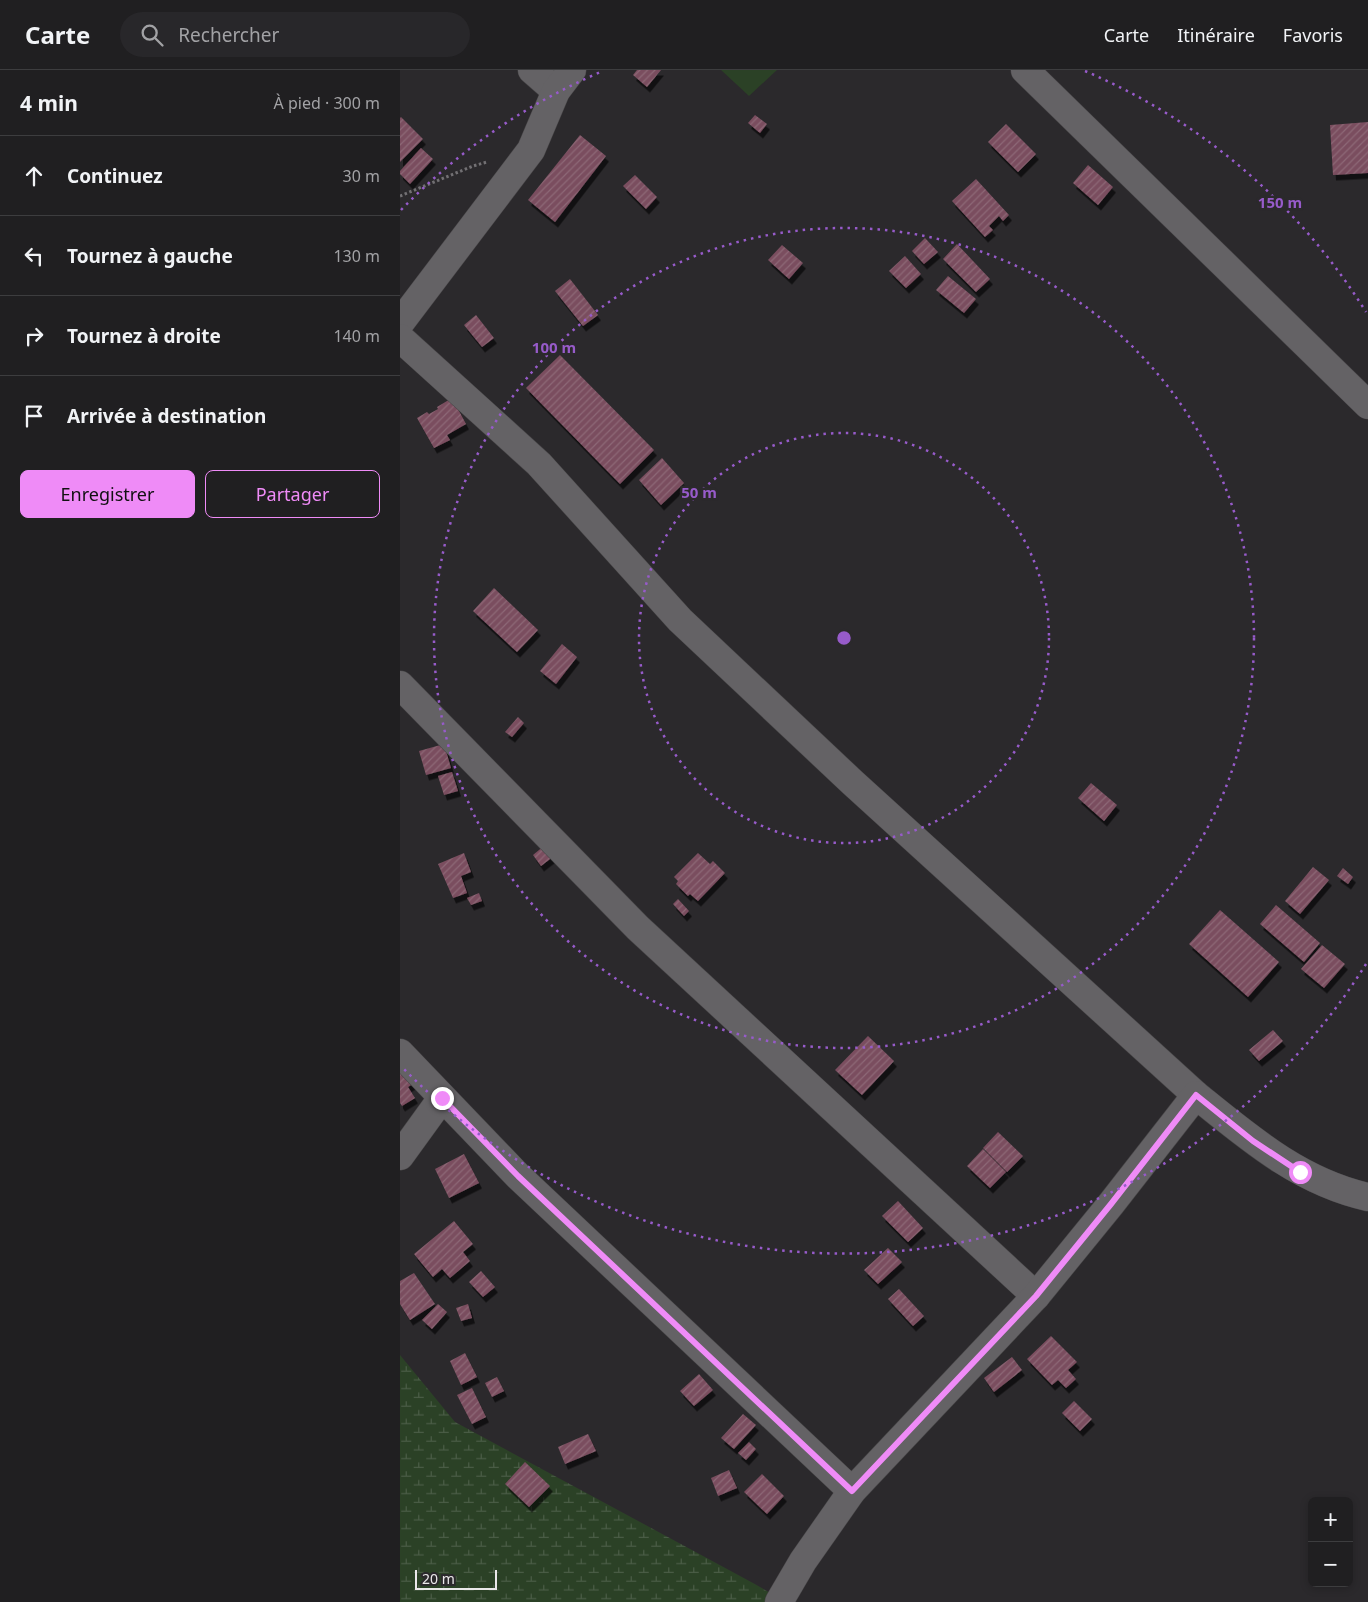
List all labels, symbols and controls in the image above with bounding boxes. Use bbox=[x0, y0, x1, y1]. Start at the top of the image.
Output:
search box bbox=[120, 12, 470, 57]
text: Carte bbox=[25, 18, 90, 51]
icon: search bbox=[138, 21, 166, 49]
text: Rechercher bbox=[178, 22, 279, 48]
text: Carte bbox=[1104, 23, 1149, 47]
text: Itinéraire bbox=[1177, 23, 1255, 47]
text: Favoris bbox=[1283, 23, 1343, 47]
text: 4 min bbox=[20, 89, 78, 117]
text: À pied · 300 m bbox=[274, 92, 380, 114]
icon: ahead bbox=[20, 162, 48, 190]
text: Continuez bbox=[67, 163, 163, 189]
text: 30 m bbox=[343, 165, 380, 187]
text: 150 m bbox=[1258, 192, 1302, 212]
icon: left bbox=[20, 242, 48, 270]
text: Tournez à gauche bbox=[67, 243, 233, 269]
text: 130 m bbox=[333, 245, 380, 267]
icon: right bbox=[20, 322, 48, 350]
text: Tournez à droite bbox=[67, 323, 221, 349]
text: 140 m bbox=[333, 325, 380, 347]
text: 100 m bbox=[532, 337, 576, 357]
icon: arrive bbox=[20, 402, 48, 430]
text: Arrivée à destination bbox=[67, 403, 266, 429]
button: Enregistrer bbox=[20, 470, 195, 518]
button: Partager bbox=[205, 470, 380, 518]
text: 50 m bbox=[681, 482, 717, 502]
centre of rings bbox=[835, 629, 853, 647]
route end bbox=[431, 1087, 454, 1110]
route start bbox=[1289, 1161, 1312, 1184]
map controls bbox=[1308, 1497, 1353, 1587]
button: + bbox=[1308, 1497, 1353, 1542]
button: − bbox=[1308, 1542, 1353, 1587]
scale bar bbox=[415, 1567, 498, 1590]
text: 20 m bbox=[422, 1569, 455, 1588]

